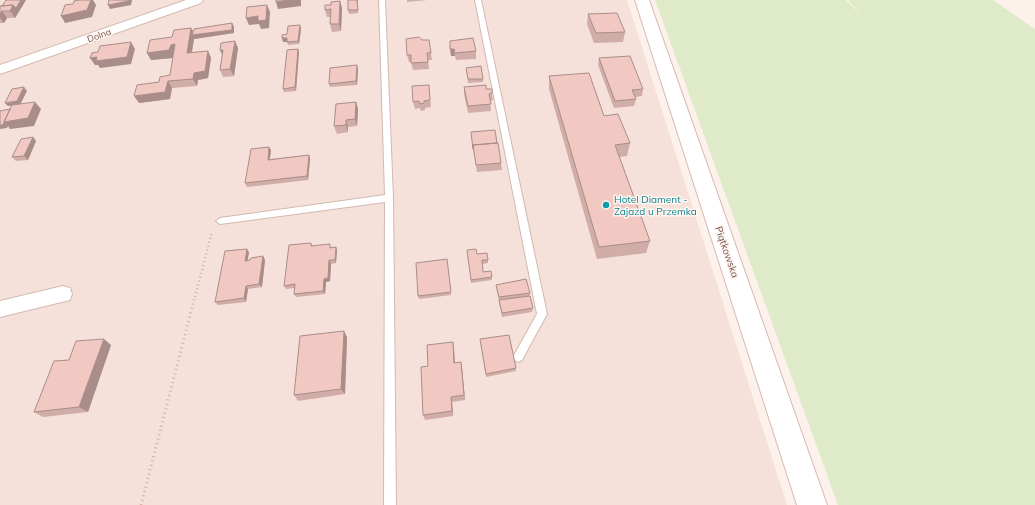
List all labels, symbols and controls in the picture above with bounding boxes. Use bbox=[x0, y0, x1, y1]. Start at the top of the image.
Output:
street label: Dolna bbox=[86, 26, 112, 44]
place label: Hotel Diament - Zajazd u Przemka bbox=[614, 193, 697, 218]
marker: Hotel Diament - Zajazd u Przemka bbox=[601, 200, 611, 210]
street label: Piątkowska bbox=[712, 224, 742, 280]

